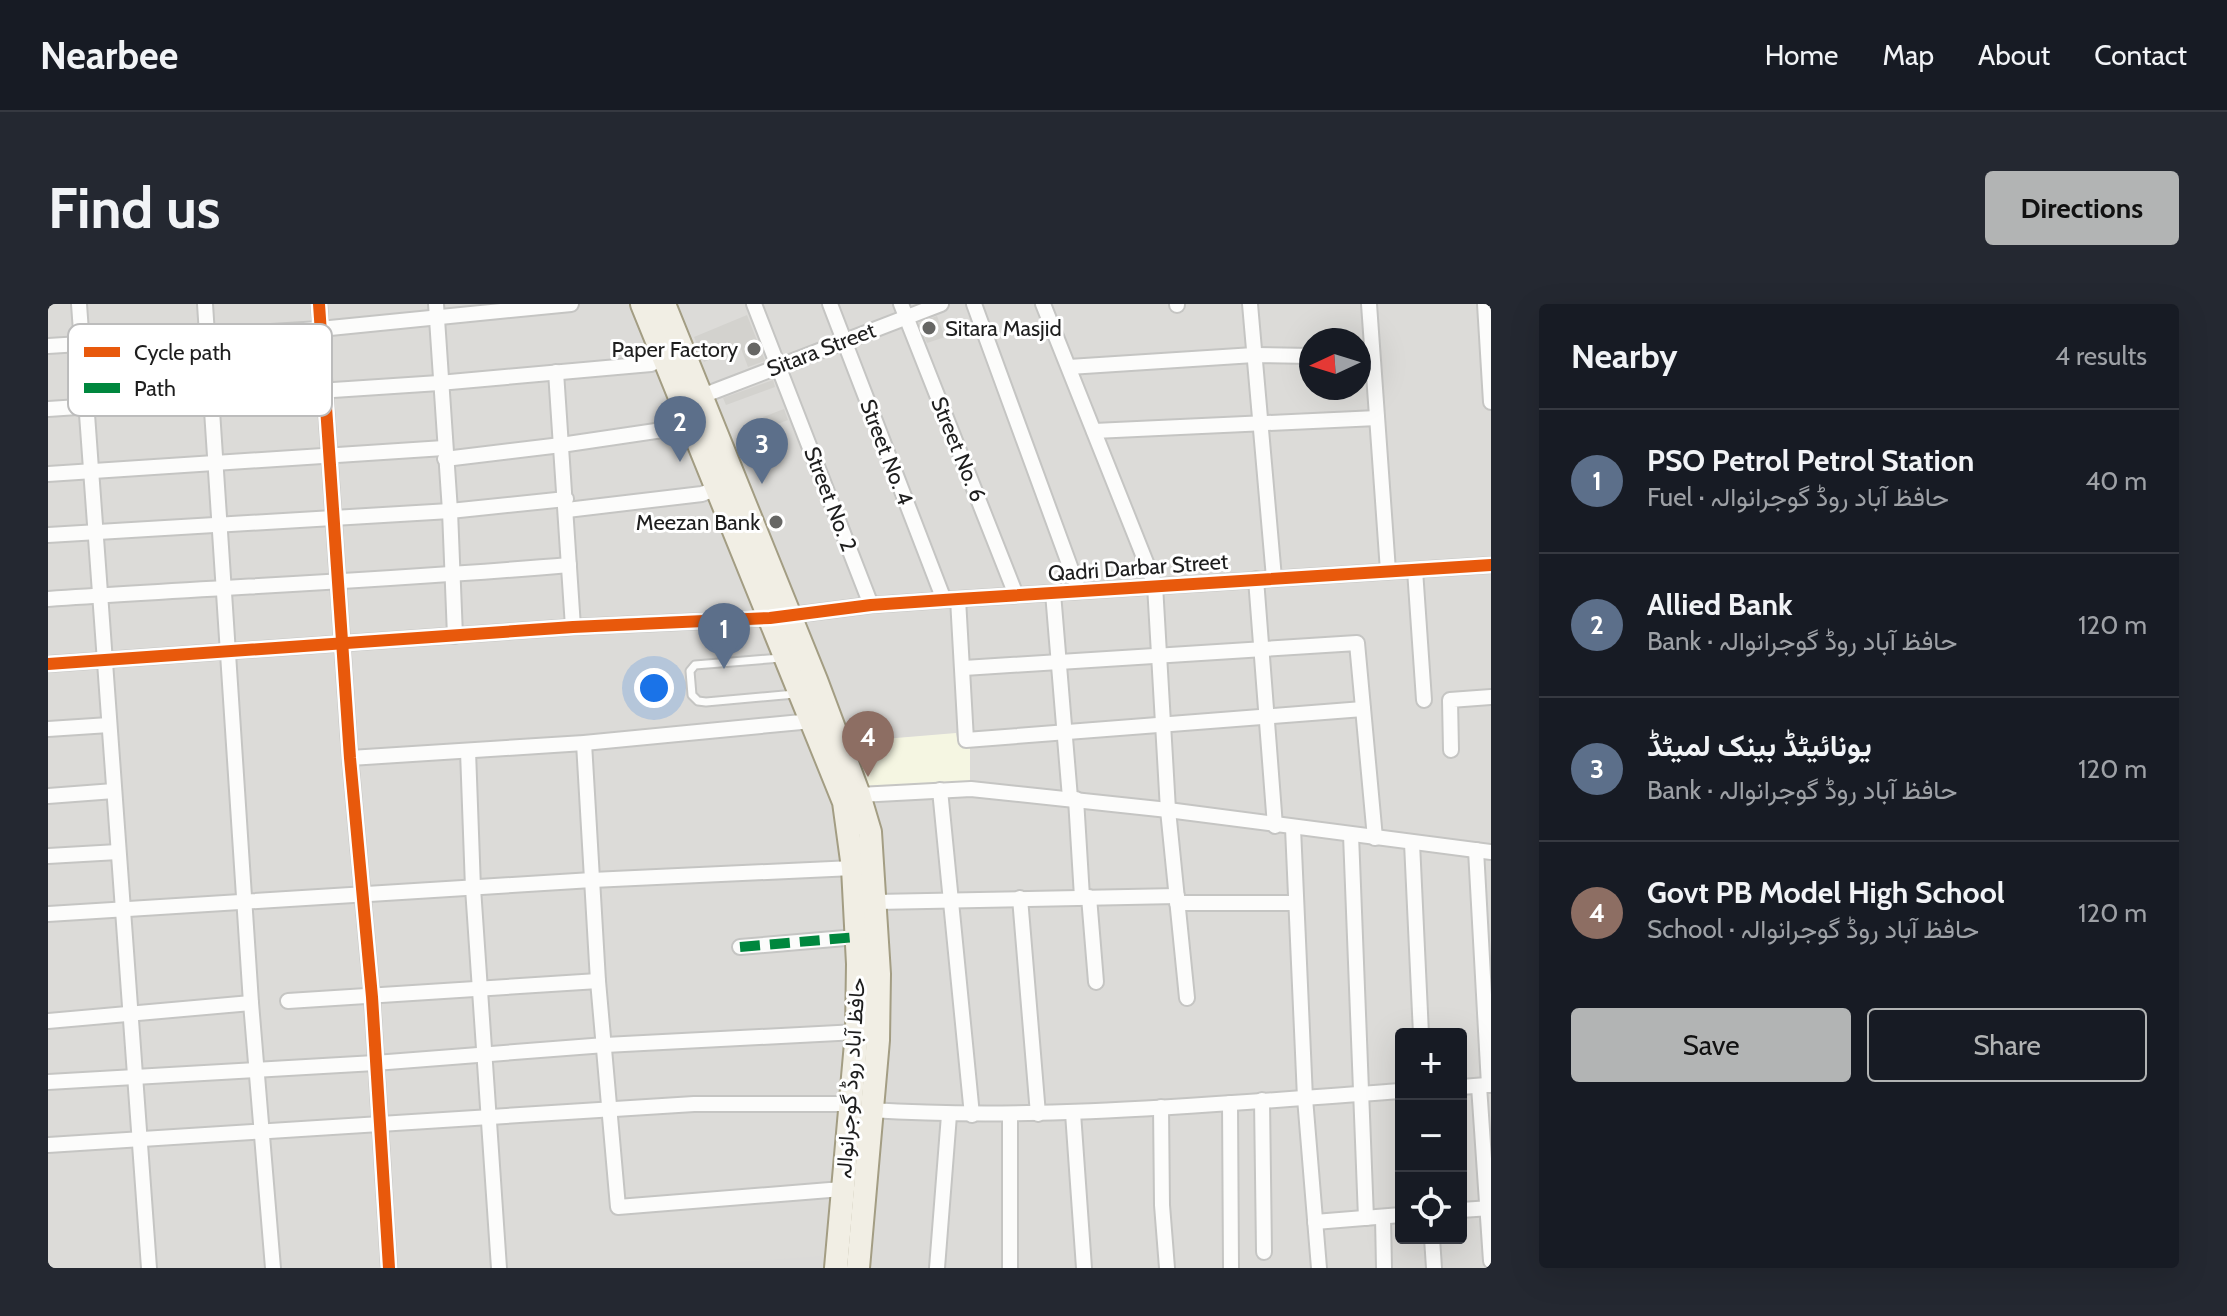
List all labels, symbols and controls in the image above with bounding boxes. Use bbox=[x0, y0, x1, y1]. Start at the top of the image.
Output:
text: Nearbee bbox=[40, 32, 178, 79]
text: Home bbox=[1765, 38, 1838, 72]
text: Map bbox=[1882, 38, 1934, 72]
text: About bbox=[1978, 38, 2050, 72]
text: Contact bbox=[2094, 38, 2187, 72]
button: Directions bbox=[1985, 171, 2179, 245]
text: Find us bbox=[48, 174, 221, 242]
place label: Sitara Masjid bbox=[945, 315, 1062, 342]
street label: Sitara Street bbox=[763, 316, 880, 383]
marker: Sitara Masjid bbox=[920, 319, 938, 337]
legend bbox=[68, 324, 332, 416]
north arrow bbox=[1299, 328, 1371, 400]
text: Nearby bbox=[1571, 335, 1678, 377]
place label: Paper Factory bbox=[611, 336, 738, 363]
text: Cycle path bbox=[134, 339, 232, 366]
marker: Paper Factory bbox=[745, 340, 763, 358]
text: 4 results bbox=[2055, 340, 2147, 372]
text: Path bbox=[134, 375, 176, 402]
street label: Street No. 6 bbox=[925, 393, 992, 506]
pin: 2 bbox=[654, 396, 706, 462]
street label: Street No. 4 bbox=[854, 396, 919, 509]
pin: 3 bbox=[736, 418, 788, 484]
text: PSO Petrol Petrol Station bbox=[1647, 442, 1974, 479]
street label: Street No. 2 bbox=[798, 443, 863, 555]
text: 1 bbox=[1592, 465, 1602, 497]
text: 40 m bbox=[2085, 465, 2147, 497]
text: Fuel · حافظ آباد روڈ گوجرانوالہ bbox=[1647, 481, 1949, 513]
place label: Meezan Bank bbox=[636, 509, 760, 536]
marker: Meezan Bank bbox=[767, 513, 785, 531]
street label: Qadri Darbar Street bbox=[1047, 548, 1230, 587]
text: Allied Bank bbox=[1647, 586, 1793, 623]
pin: 1 bbox=[698, 603, 750, 669]
text: 2 bbox=[1590, 609, 1604, 641]
text: 120 m bbox=[2078, 609, 2147, 641]
text: Bank · حافظ آباد روڈ گوجرانوالہ bbox=[1647, 625, 1958, 657]
your location bbox=[634, 668, 674, 708]
pin: 4 bbox=[842, 711, 894, 777]
text: یونائیٹڈ بینک لمیٹڈ bbox=[1647, 727, 1872, 764]
text: 3 bbox=[1590, 753, 1604, 785]
text: 120 m bbox=[2078, 753, 2147, 785]
text: Bank · حافظ آباد روڈ گوجرانوالہ bbox=[1647, 774, 1958, 806]
text: Govt PB Model High School bbox=[1647, 874, 2005, 911]
text: 4 bbox=[1589, 897, 1605, 929]
text: 120 m bbox=[2078, 897, 2147, 929]
text: School · حافظ آباد روڈ گوجرانوالہ bbox=[1647, 913, 1979, 945]
street label: حافظ آباد روڈ گوجرانوالہ bbox=[830, 976, 871, 1180]
button: Save bbox=[1571, 1008, 1851, 1082]
button: Share bbox=[1867, 1008, 2147, 1082]
map controls bbox=[1395, 1028, 1467, 1244]
button: + bbox=[1395, 1028, 1467, 1100]
button: − bbox=[1395, 1100, 1467, 1172]
button: locate bbox=[1395, 1172, 1467, 1244]

